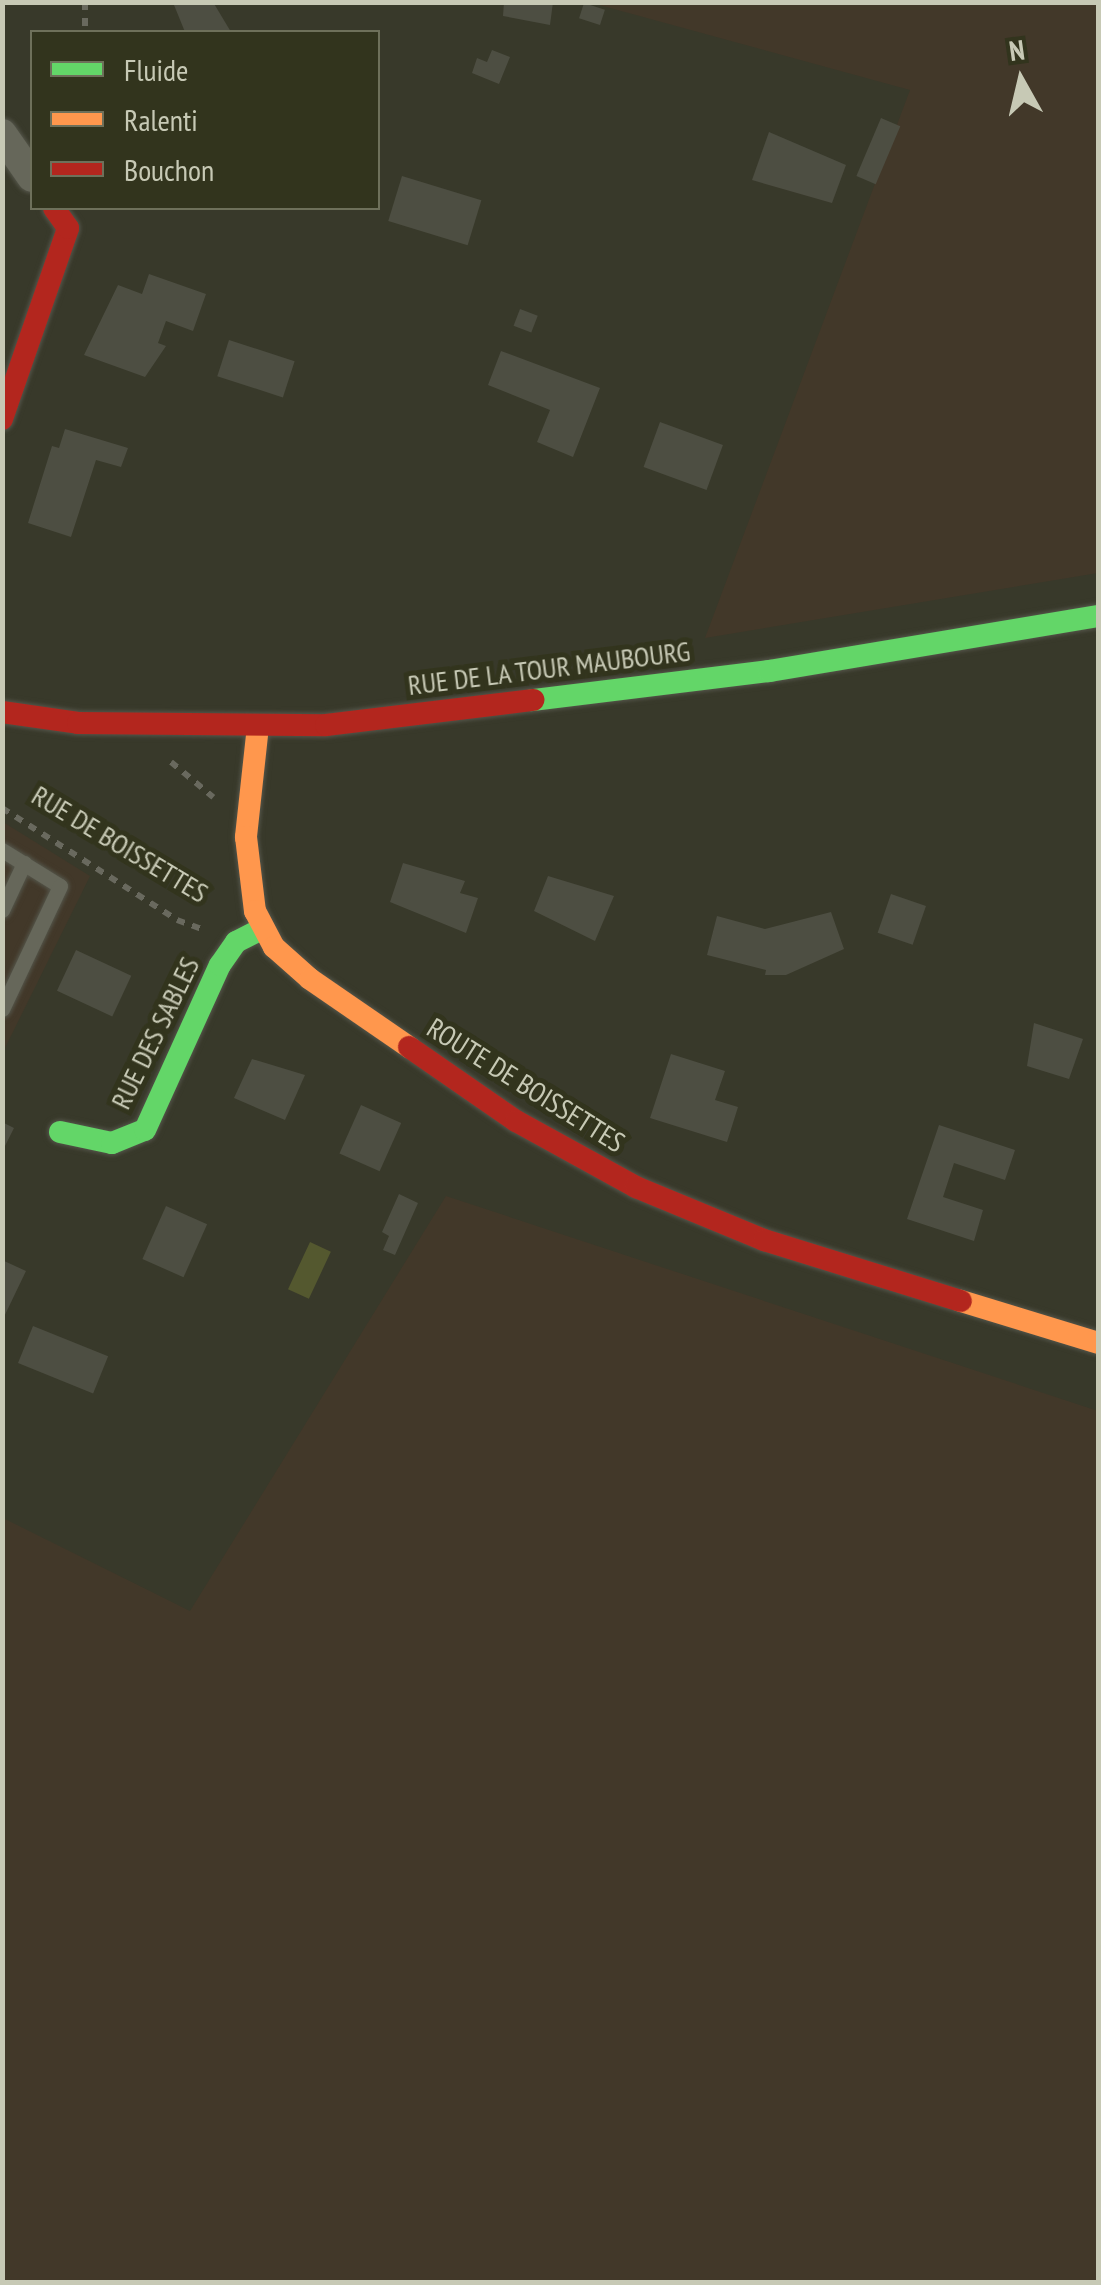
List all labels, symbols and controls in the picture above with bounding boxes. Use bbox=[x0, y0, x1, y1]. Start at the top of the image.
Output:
legend bbox=[30, 30, 380, 210]
north arrow bbox=[971, 30, 1071, 130]
text: N bbox=[1007, 30, 1027, 69]
text: Fluide bbox=[124, 50, 188, 89]
text: Ralenti bbox=[124, 100, 198, 139]
text: Bouchon bbox=[124, 150, 214, 189]
street label: RUE DE LA TOUR MAUBOURG bbox=[405, 634, 693, 702]
street label: RUE DE BOISSETTES bbox=[26, 778, 214, 910]
street label: RUE DES SABLES bbox=[104, 952, 206, 1114]
street label: ROUTE DE BOISSETTES bbox=[421, 1011, 631, 1159]

